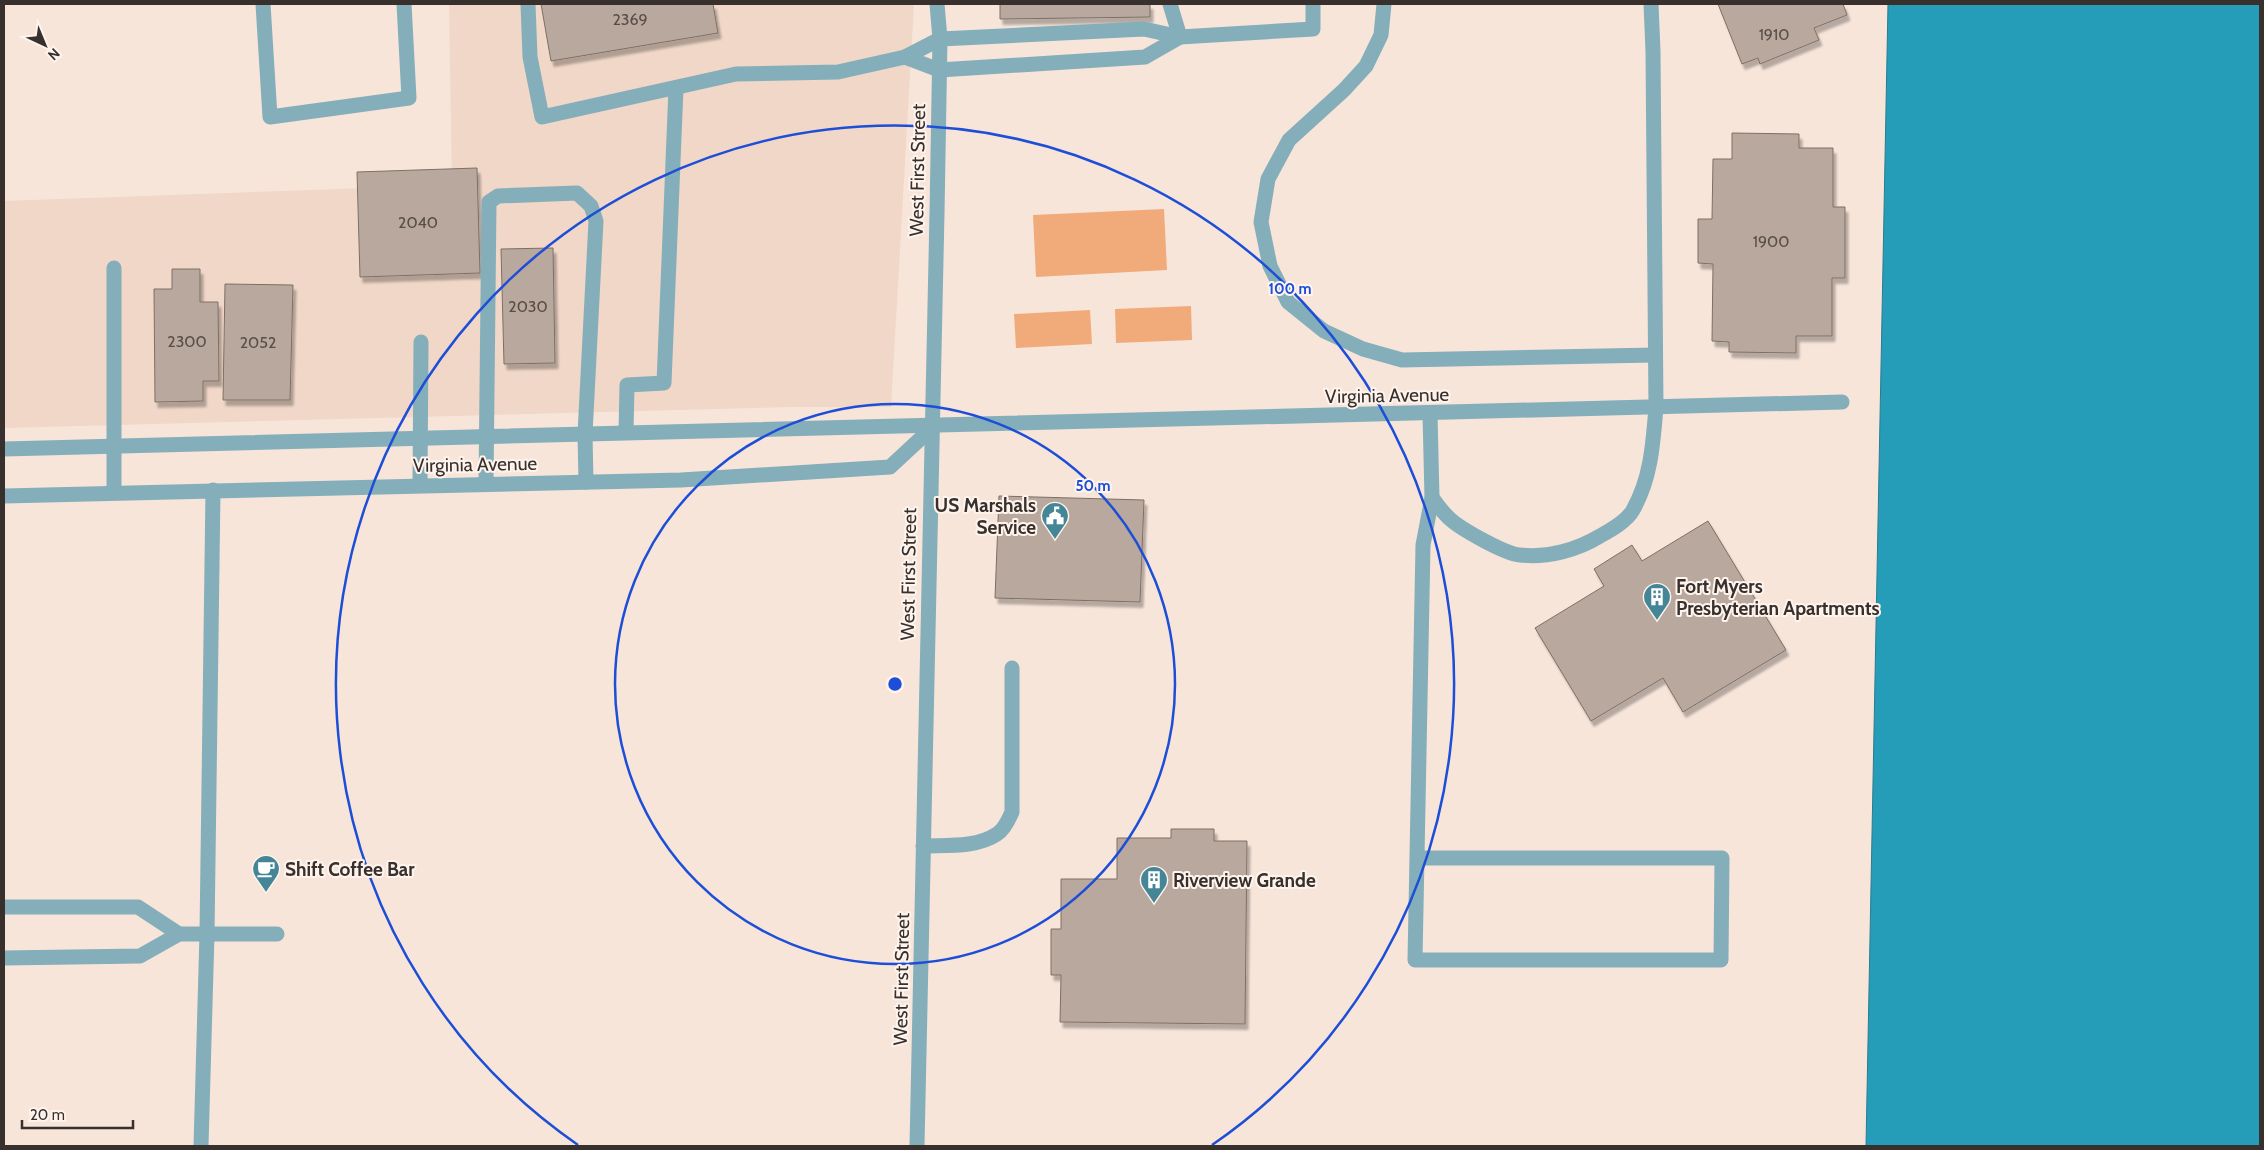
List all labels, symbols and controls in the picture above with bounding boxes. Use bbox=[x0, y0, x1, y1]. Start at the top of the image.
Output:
house number: 2369 bbox=[612, 10, 648, 29]
north arrow bbox=[20, 20, 70, 70]
house number: 1910 bbox=[1759, 25, 1789, 44]
text: N bbox=[44, 44, 64, 64]
street label: West First Street bbox=[905, 103, 930, 237]
house number: 2040 bbox=[398, 213, 438, 232]
house number: 1900 bbox=[1753, 232, 1789, 251]
text: 100 m bbox=[1268, 280, 1312, 298]
house number: 2030 bbox=[508, 297, 548, 316]
house number: 2300 bbox=[167, 332, 207, 351]
house number: 2052 bbox=[240, 333, 276, 352]
street label: Virginia Avenue bbox=[1325, 383, 1450, 408]
street label: Virginia Avenue bbox=[413, 452, 538, 477]
text: 50 m bbox=[1075, 477, 1111, 495]
place label: US Marshals Service bbox=[935, 494, 1036, 539]
public building icon: US Marshals Service bbox=[1040, 501, 1070, 540]
street label: West First Street bbox=[896, 507, 921, 641]
place label: Fort Myers Presbyterian Apartments bbox=[1676, 575, 1880, 620]
building icon: Fort Myers Presbyterian Apartments bbox=[1642, 582, 1672, 621]
centre of rings bbox=[886, 675, 904, 693]
cafe icon: Shift Coffee Bar bbox=[251, 854, 281, 893]
place label: Shift Coffee Bar bbox=[285, 858, 415, 881]
building icon: Riverview Grande bbox=[1139, 865, 1169, 904]
place label: Riverview Grande bbox=[1173, 869, 1316, 892]
street label: West First Street bbox=[889, 912, 914, 1046]
scale bar bbox=[22, 1098, 134, 1130]
text: 20 m bbox=[30, 1106, 65, 1124]

